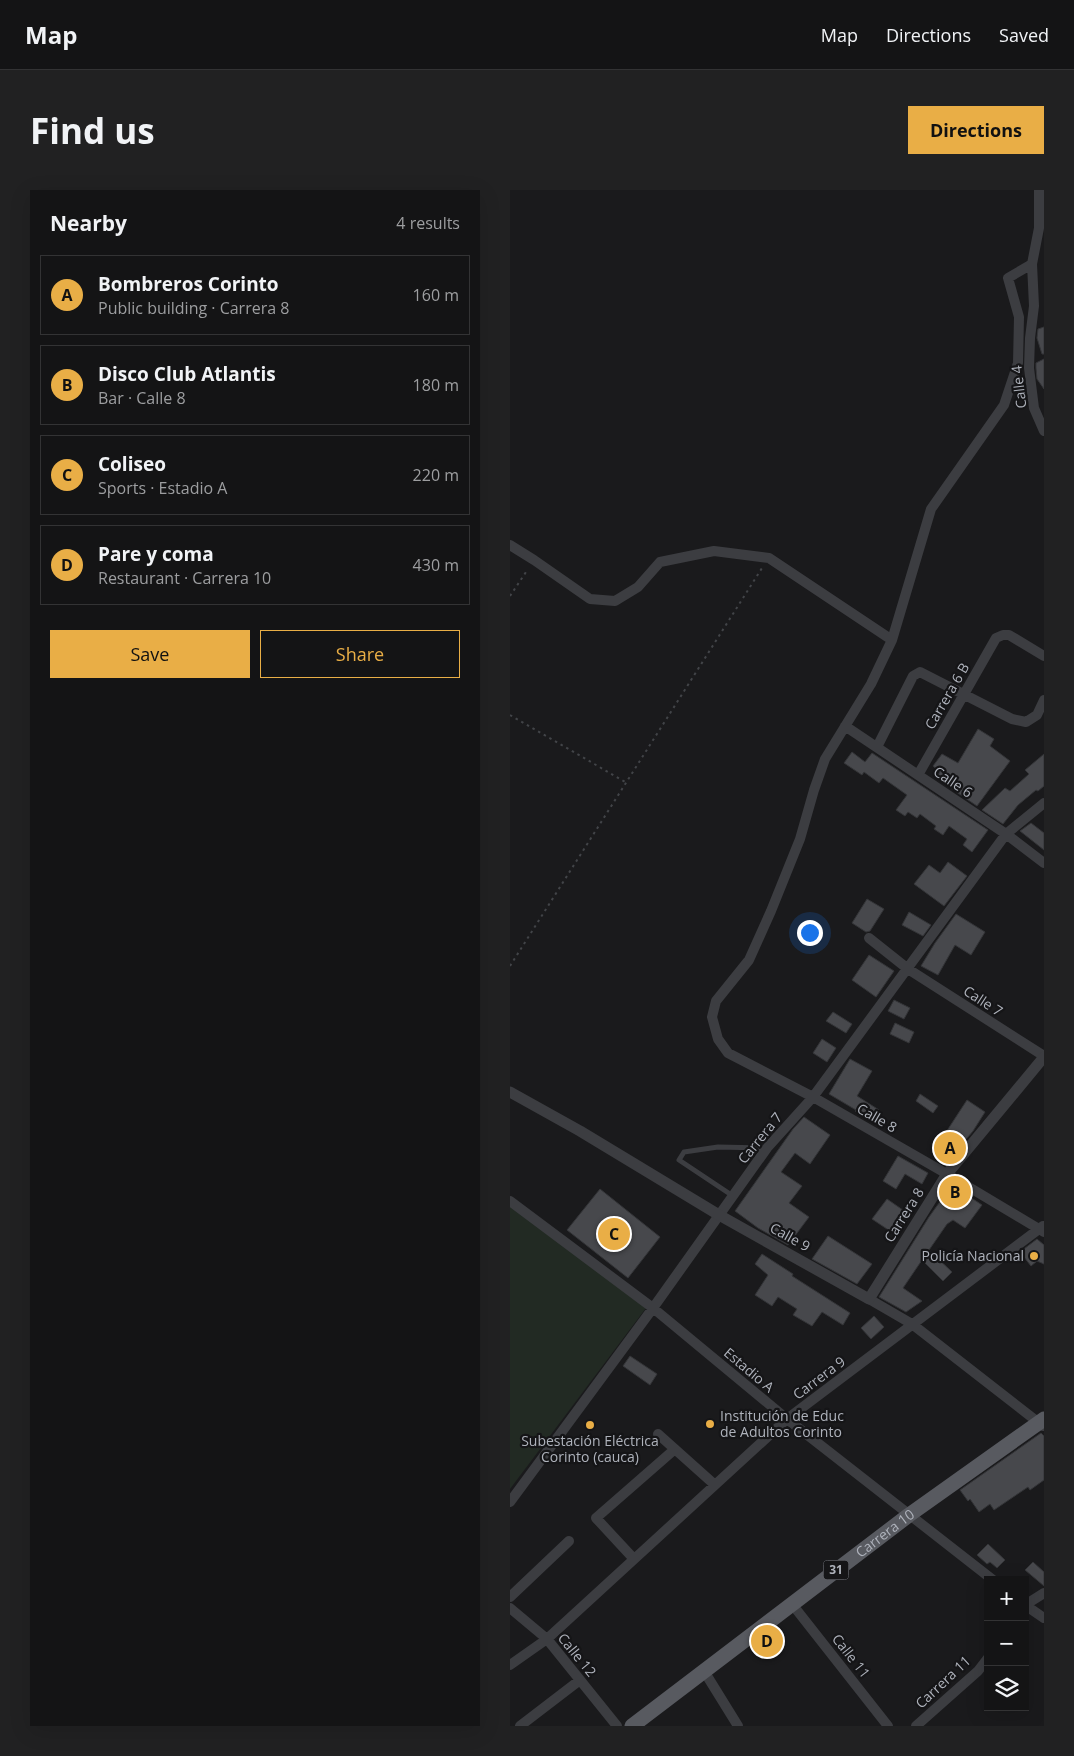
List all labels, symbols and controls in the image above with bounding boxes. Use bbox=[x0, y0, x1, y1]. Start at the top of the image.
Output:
text: Map bbox=[25, 18, 77, 51]
text: Map bbox=[821, 23, 858, 47]
text: Directions bbox=[886, 23, 971, 47]
text: Saved bbox=[999, 23, 1049, 47]
button: Directions bbox=[908, 106, 1044, 154]
text: Find us bbox=[30, 107, 155, 154]
text: Nearby bbox=[50, 209, 127, 237]
text: 4 results bbox=[396, 212, 460, 234]
text: Bombreros Corinto bbox=[98, 271, 279, 297]
text: A bbox=[61, 284, 73, 306]
text: 160 m bbox=[413, 284, 459, 306]
text: Public building · Carrera 8 bbox=[98, 297, 289, 319]
text: Disco Club Atlantis bbox=[98, 361, 276, 387]
street label: Calle 4 bbox=[1006, 364, 1031, 410]
text: B bbox=[62, 374, 72, 396]
text: 180 m bbox=[413, 374, 459, 396]
text: Bar · Calle 8 bbox=[98, 387, 186, 409]
text: Coliseo bbox=[98, 451, 166, 477]
text: C bbox=[62, 464, 72, 486]
text: 220 m bbox=[413, 464, 459, 486]
text: Sports · Estadio A bbox=[98, 477, 227, 499]
text: Pare y coma bbox=[98, 541, 214, 567]
text: D bbox=[61, 554, 73, 576]
text: 430 m bbox=[413, 554, 459, 576]
text: Restaurant · Carrera 10 bbox=[98, 567, 271, 589]
button: Save bbox=[50, 630, 250, 678]
button: Share bbox=[260, 630, 460, 678]
street label: Carrera 6 B bbox=[920, 659, 973, 732]
street label: Calle 6 bbox=[930, 762, 976, 802]
your location bbox=[797, 920, 823, 946]
street label: Calle 7 bbox=[960, 981, 1007, 1020]
street label: Calle 8 bbox=[854, 1099, 901, 1137]
street label: Carrera 7 bbox=[733, 1108, 786, 1167]
pin: A bbox=[934, 1129, 966, 1167]
pin: B bbox=[939, 1173, 971, 1211]
street label: Carrera 8 bbox=[879, 1184, 928, 1246]
pin: C bbox=[598, 1215, 630, 1253]
street label: Calle 9 bbox=[767, 1218, 814, 1255]
place label: Policía Nacional bbox=[922, 1246, 1024, 1265]
marker: Policía Nacional bbox=[1028, 1250, 1040, 1262]
street label: Estadio A bbox=[720, 1343, 779, 1396]
street label: Carrera 9 bbox=[789, 1352, 849, 1404]
place label: Institución de Educ de Adultos Corinto bbox=[720, 1406, 844, 1441]
marker: Institución de Educ de Adultos Corinto bbox=[704, 1418, 716, 1430]
marker: Subestación Eléctrica Corinto (cauca) bbox=[584, 1419, 596, 1431]
place label: Subestación Eléctrica Corinto (cauca) bbox=[521, 1431, 659, 1466]
street label: Carrera 10 bbox=[851, 1504, 918, 1561]
road number: 31 bbox=[824, 1560, 848, 1580]
map controls bbox=[984, 1576, 1029, 1711]
button: + bbox=[984, 1576, 1029, 1621]
button: − bbox=[984, 1621, 1029, 1666]
pin: D bbox=[751, 1622, 783, 1660]
street label: Calle 12 bbox=[554, 1629, 601, 1681]
street label: Calle 11 bbox=[828, 1630, 875, 1682]
street label: Carrera 11 bbox=[911, 1651, 974, 1712]
button: layers bbox=[984, 1666, 1029, 1711]

